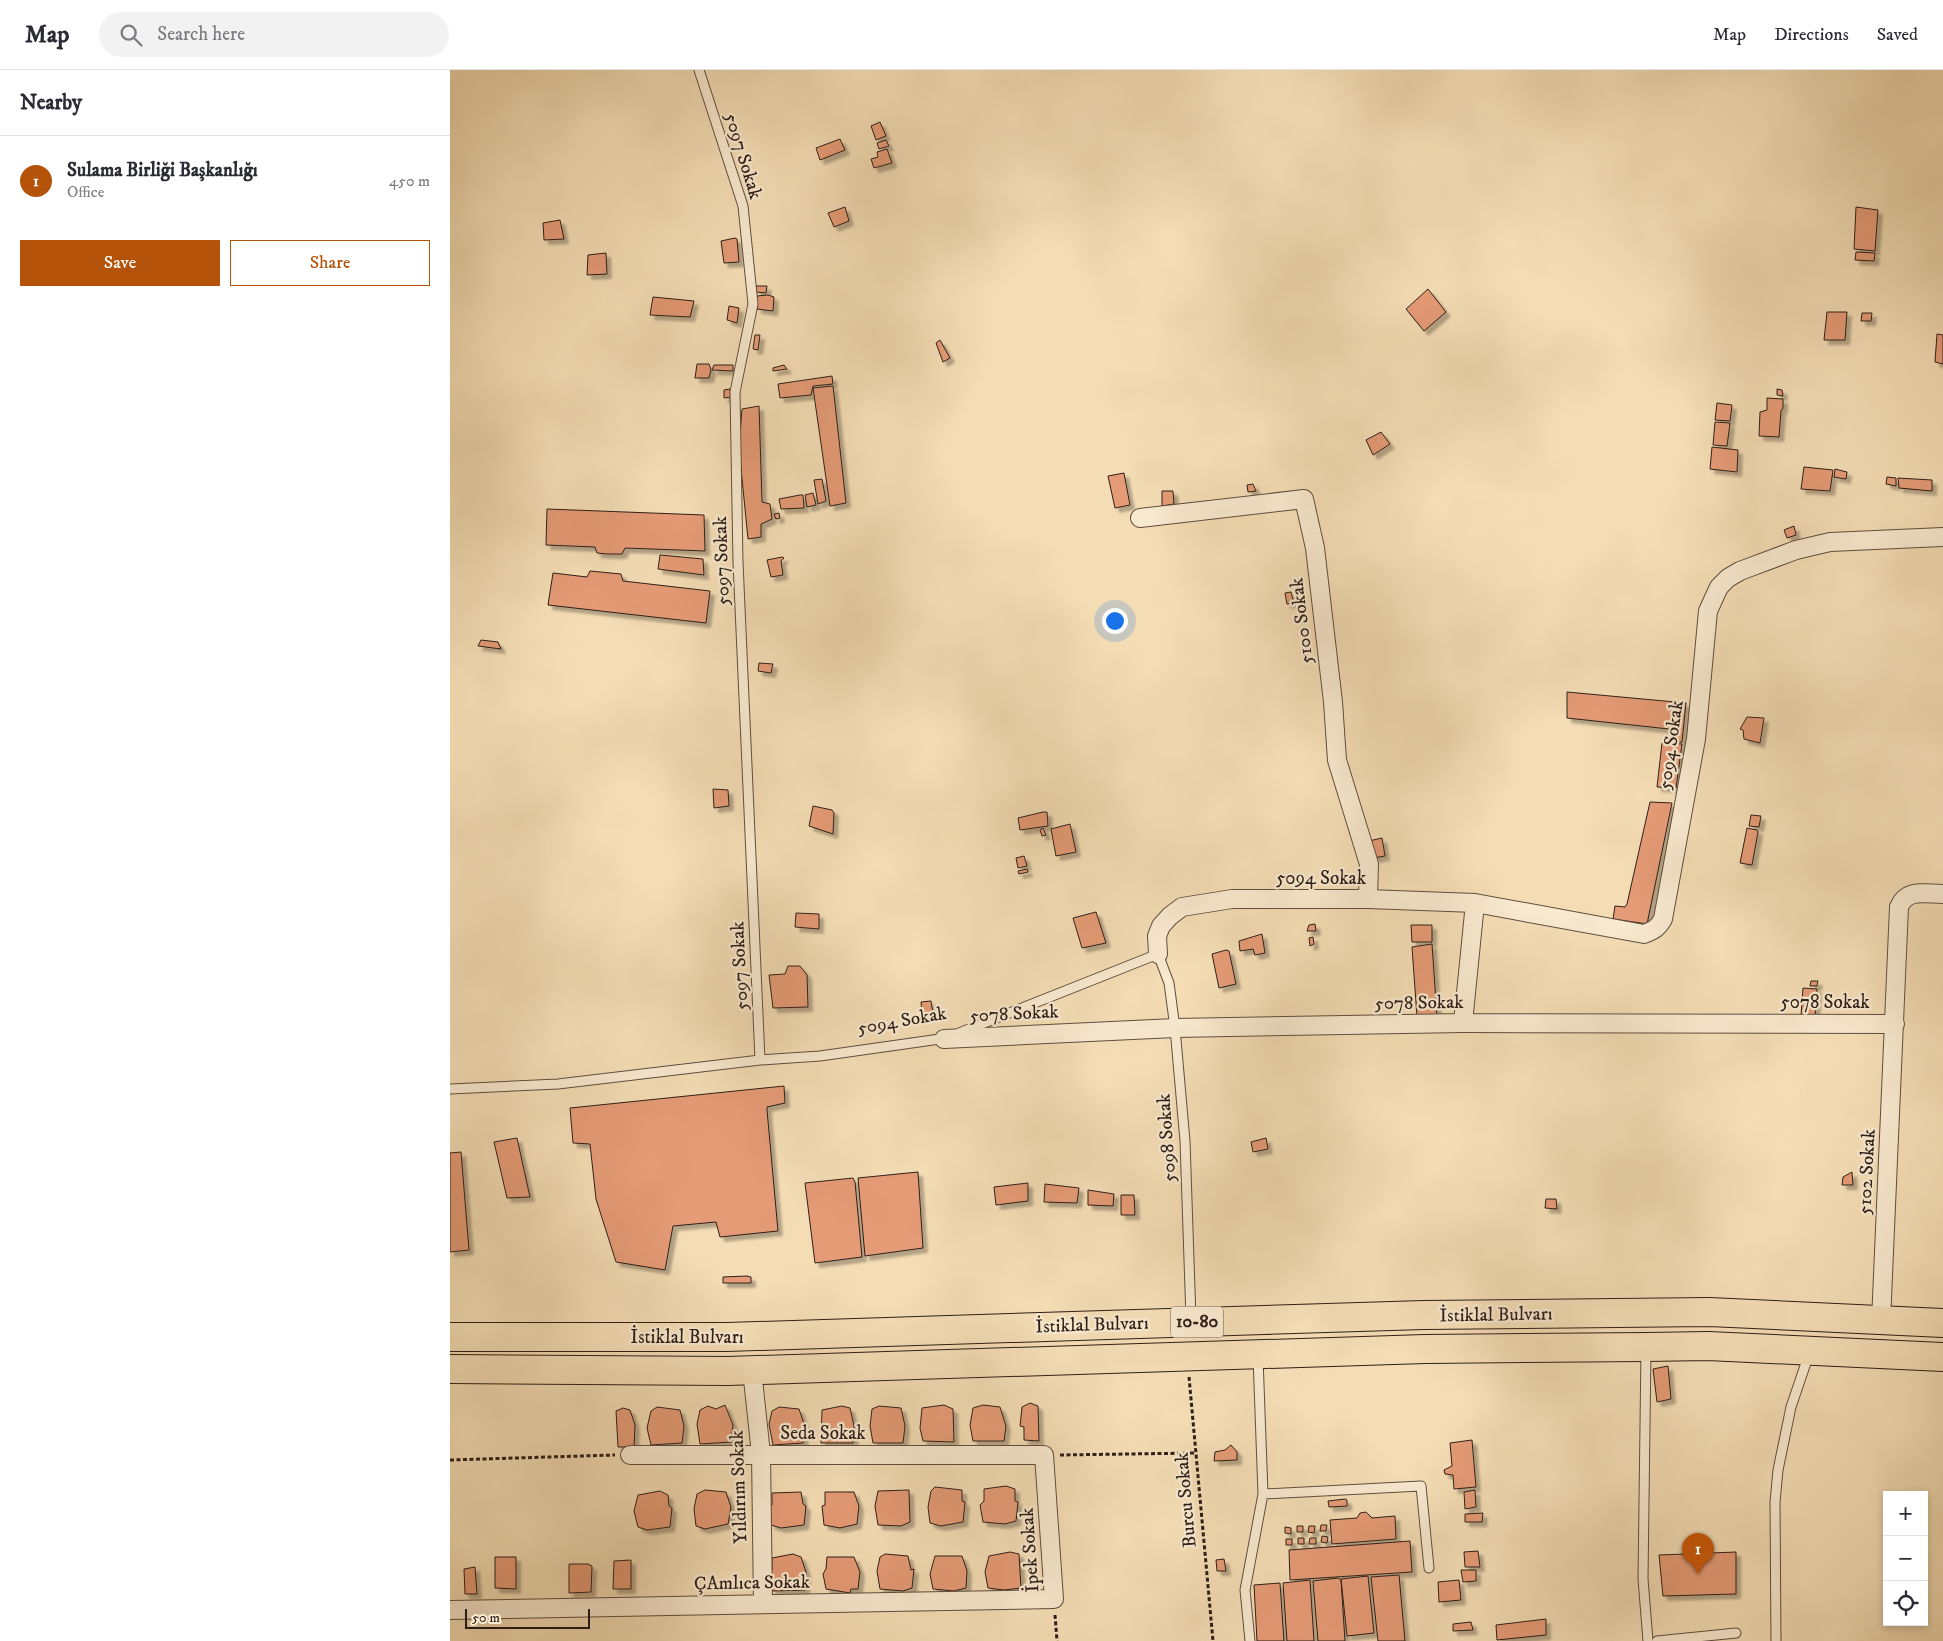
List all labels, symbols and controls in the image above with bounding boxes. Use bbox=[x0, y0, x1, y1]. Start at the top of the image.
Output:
search box bbox=[99, 12, 449, 57]
text: Map bbox=[25, 20, 69, 50]
icon: search bbox=[117, 21, 145, 49]
text: Search here bbox=[157, 23, 245, 46]
text: Map bbox=[1713, 24, 1746, 46]
text: Directions bbox=[1774, 24, 1849, 46]
text: Saved bbox=[1877, 24, 1918, 46]
text: Nearby bbox=[20, 90, 82, 116]
street label: 5097 Sokak bbox=[719, 110, 767, 203]
text: Sulama Birliği Başkanlığı bbox=[67, 159, 258, 182]
text: 1 bbox=[33, 171, 39, 191]
text: 450 m bbox=[389, 171, 430, 191]
text: Office bbox=[67, 182, 104, 202]
button: Save bbox=[20, 240, 220, 286]
button: Share bbox=[230, 240, 430, 286]
street label: 5097 Sokak bbox=[709, 515, 735, 606]
street label: 5100 Sokak bbox=[1285, 576, 1319, 666]
your location bbox=[1102, 608, 1128, 634]
street label: 5094 Sokak bbox=[1653, 698, 1689, 791]
street label: 5094 Sokak bbox=[1276, 867, 1367, 890]
street label: 5097 Sokak bbox=[726, 920, 754, 1011]
street label: 5078 Sokak bbox=[1374, 991, 1464, 1015]
street label: 5078 Sokak bbox=[1780, 991, 1870, 1014]
street label: 5078 Sokak bbox=[969, 1000, 1060, 1028]
street label: 5094 Sokak bbox=[856, 1002, 949, 1040]
street label: 5098 Sokak bbox=[1152, 1092, 1182, 1183]
street label: 5102 Sokak bbox=[1853, 1128, 1881, 1216]
street label: İstiklal Bulvarı bbox=[1439, 1302, 1553, 1327]
road number: 10-80 bbox=[1171, 1306, 1223, 1338]
street label: İstiklal Bulvarı bbox=[1035, 1311, 1149, 1338]
street label: İstiklal Bulvarı bbox=[630, 1325, 744, 1349]
street label: Seda Sokak bbox=[780, 1422, 866, 1445]
street label: Yıldırım Sokak bbox=[726, 1429, 752, 1544]
street label: Burcu Sokak bbox=[1170, 1451, 1202, 1549]
map controls bbox=[1883, 1491, 1928, 1626]
button: + bbox=[1883, 1491, 1928, 1536]
street label: İpek Sokak bbox=[1015, 1506, 1044, 1593]
pin: 1 bbox=[1682, 1533, 1714, 1574]
button: − bbox=[1883, 1536, 1928, 1581]
street label: ÇAmlıca Sokak bbox=[694, 1570, 811, 1596]
button: locate bbox=[1883, 1581, 1928, 1626]
scale bar bbox=[465, 1606, 590, 1629]
text: 50 m bbox=[472, 1609, 500, 1627]

